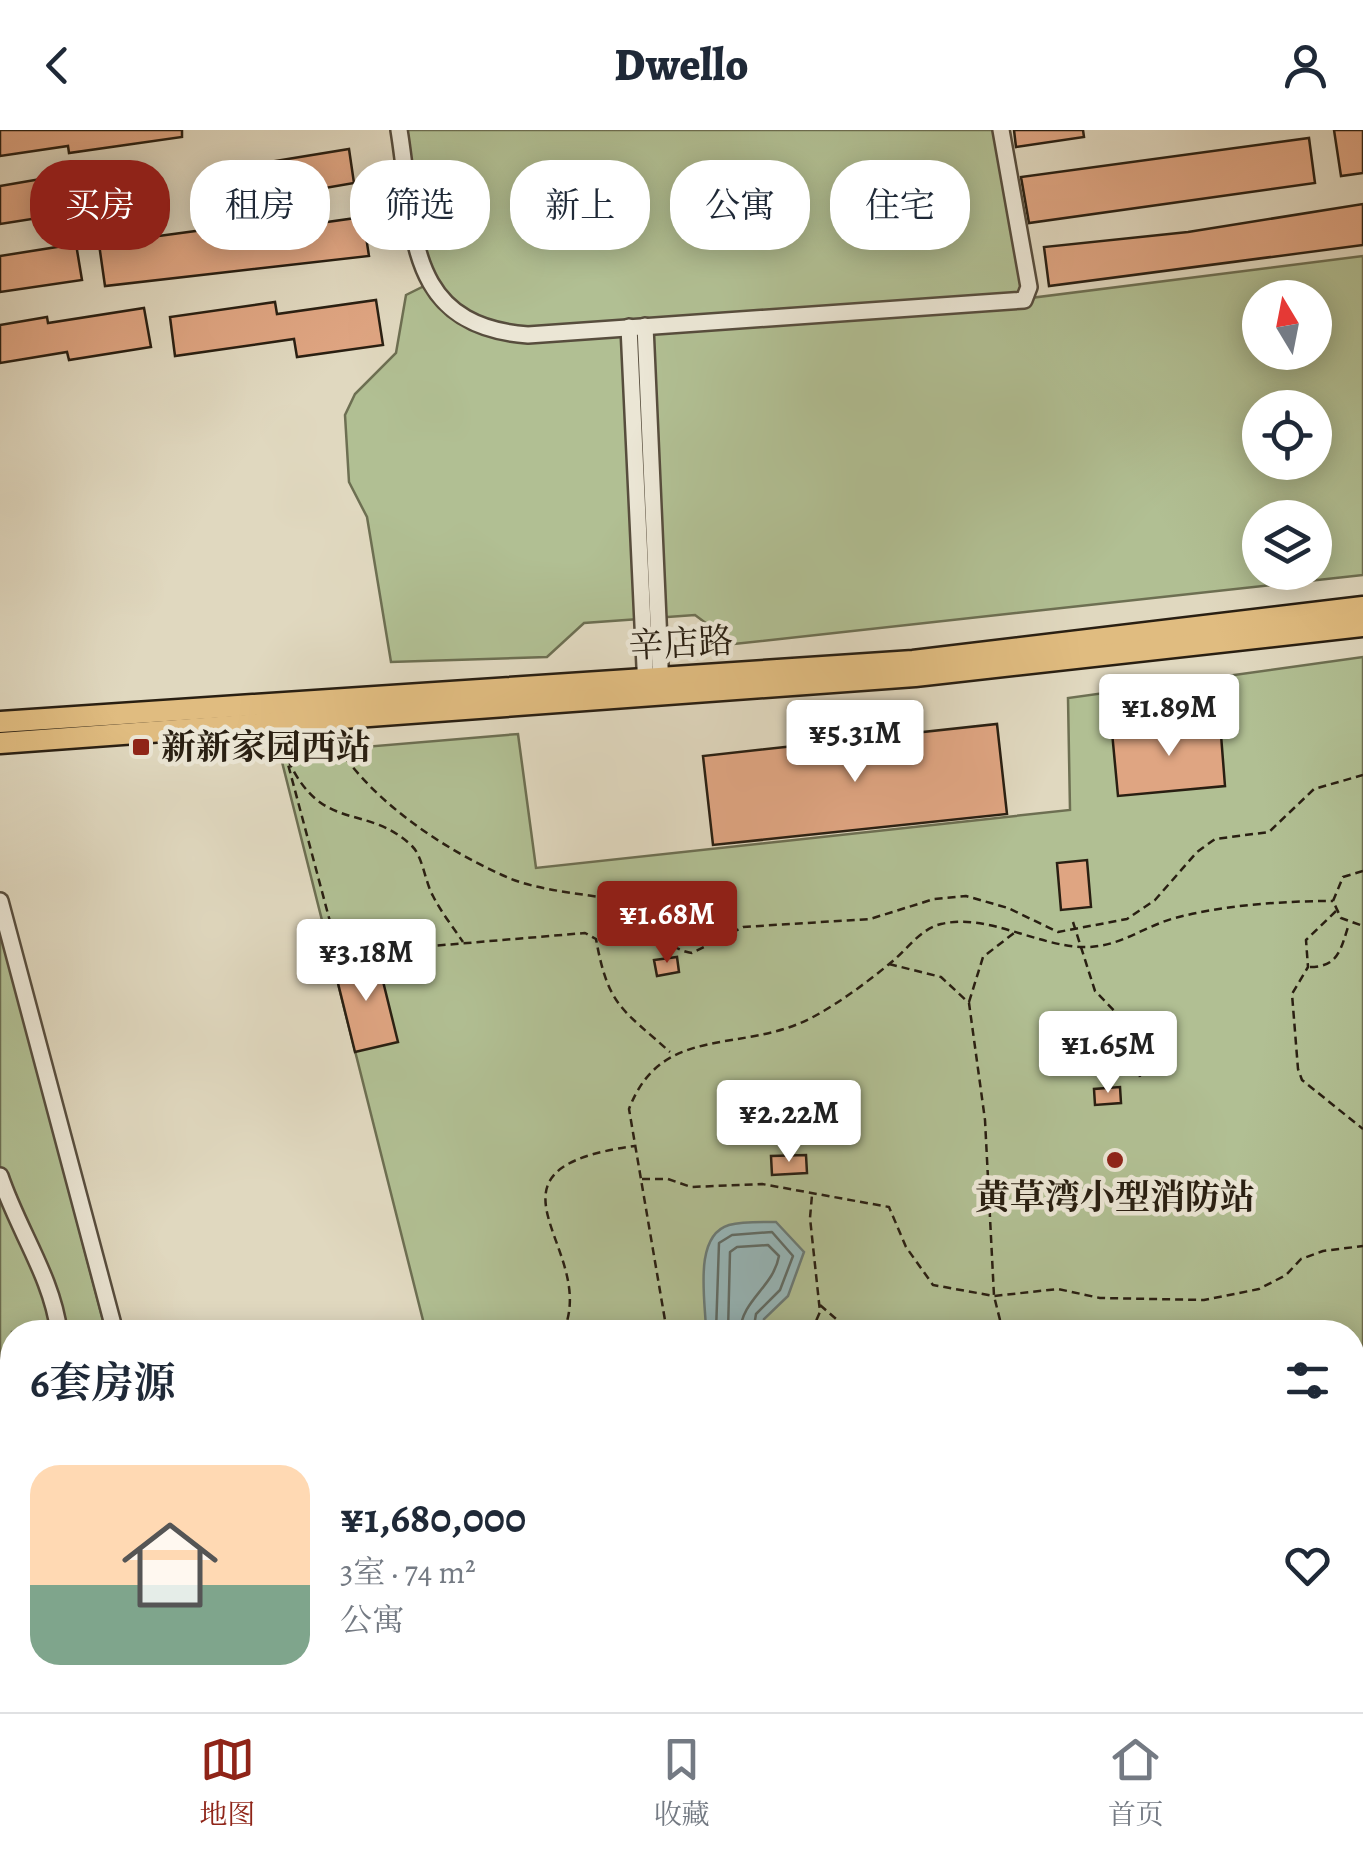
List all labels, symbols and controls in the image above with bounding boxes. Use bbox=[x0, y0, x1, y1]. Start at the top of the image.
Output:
text: Dwello bbox=[614, 34, 749, 96]
icon: back bbox=[30, 38, 85, 93]
icon: person bbox=[1278, 38, 1333, 93]
chip: 买房 bbox=[30, 160, 170, 250]
chip: 租房 bbox=[190, 160, 330, 250]
chip: 筛选 bbox=[350, 160, 490, 250]
chip: 新上 bbox=[510, 160, 650, 250]
chip: 公寓 bbox=[670, 160, 810, 250]
chip: 住宅 bbox=[830, 160, 970, 250]
north arrow bbox=[1242, 280, 1332, 370]
map controls bbox=[1242, 280, 1332, 590]
button: locate bbox=[1242, 390, 1332, 480]
button: layers bbox=[1242, 500, 1332, 590]
street label: 辛店路 bbox=[627, 616, 735, 670]
pin: ¥1.89M bbox=[1088, 674, 1250, 759]
text: ¥1.89M bbox=[1121, 684, 1217, 728]
pin: ¥5.31M bbox=[774, 700, 936, 785]
text: ¥5.31M bbox=[809, 710, 901, 754]
place label: 新新家园西站 bbox=[161, 723, 371, 771]
marker: 新新家园西站 bbox=[130, 736, 152, 758]
pin: ¥1.68M bbox=[586, 881, 748, 966]
text: ¥1.68M bbox=[619, 891, 715, 935]
pin: ¥3.18M bbox=[285, 919, 447, 1004]
text: ¥3.18M bbox=[319, 929, 413, 973]
pin: ¥1.65M bbox=[1027, 1011, 1189, 1096]
text: ¥1.65M bbox=[1061, 1021, 1155, 1065]
pin: ¥2.22M bbox=[708, 1080, 870, 1165]
text: ¥2.22M bbox=[739, 1090, 839, 1134]
marker: 黄草湾小型消防站 bbox=[1104, 1149, 1126, 1171]
place label: 黄草湾小型消防站 bbox=[975, 1173, 1255, 1221]
icon: filters bbox=[1280, 1353, 1335, 1408]
text: 6套房源 bbox=[30, 1354, 176, 1411]
text: ¥1,680,000 bbox=[340, 1489, 526, 1546]
icon: home bbox=[110, 1505, 230, 1625]
icon: heart bbox=[1280, 1538, 1335, 1593]
text: 3室 · 74 m² bbox=[340, 1550, 476, 1594]
text: 公寓 bbox=[340, 1598, 404, 1642]
tab: 地图 bbox=[199, 1732, 255, 1834]
tab: 收藏 bbox=[653, 1732, 710, 1834]
tab: 首页 bbox=[1108, 1732, 1164, 1834]

